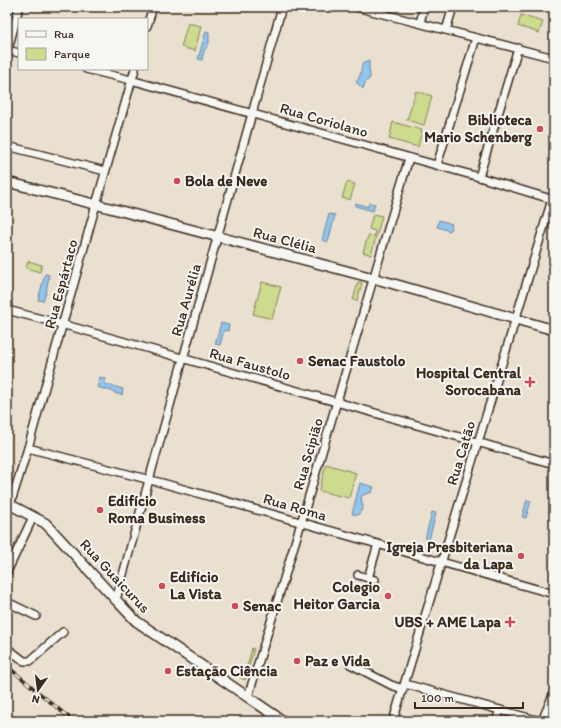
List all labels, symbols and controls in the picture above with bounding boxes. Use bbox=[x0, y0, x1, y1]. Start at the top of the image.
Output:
legend bbox=[18, 18, 148, 70]
text: Rua bbox=[54, 27, 74, 41]
text: Parque bbox=[54, 47, 90, 61]
street label: Rua Coriolano bbox=[278, 99, 370, 141]
place label: Biblioteca Mario Schenberg bbox=[424, 111, 533, 147]
marker: Biblioteca Mario Schenberg bbox=[535, 124, 545, 134]
place label: Bola de Neve bbox=[185, 172, 267, 190]
marker: Bola de Neve bbox=[172, 176, 182, 186]
street label: Rua Clélia bbox=[251, 223, 319, 257]
street label: Rua Espártaco bbox=[40, 237, 82, 331]
street label: Rua Aurélia bbox=[167, 261, 205, 338]
street label: Rua Faustolo bbox=[207, 344, 293, 384]
place label: Senac Faustolo bbox=[308, 352, 406, 370]
marker: Senac Faustolo bbox=[295, 356, 305, 366]
place label: Hospital Central Sorocabana bbox=[416, 364, 522, 399]
marker: Hospital Central Sorocabana bbox=[524, 376, 536, 388]
street label: Rua Scipião bbox=[289, 416, 327, 492]
street label: Rua Catão bbox=[443, 418, 479, 488]
street label: Rua Roma bbox=[261, 489, 329, 525]
place label: Edifício Roma Business bbox=[108, 492, 206, 527]
marker: Edifício Roma Business bbox=[95, 505, 105, 515]
street label: Rua Guaicurus bbox=[76, 535, 154, 617]
place label: Igreja Presbiteriana da Lapa bbox=[386, 538, 514, 574]
marker: Igreja Presbiteriana da Lapa bbox=[516, 551, 526, 561]
place label: Edifício La Vista bbox=[170, 568, 222, 603]
place label: Colegio Heitor Garcia bbox=[294, 578, 380, 613]
marker: Edifício La Vista bbox=[157, 581, 167, 591]
marker: Colegio Heitor Garcia bbox=[383, 591, 393, 601]
place label: Senac bbox=[243, 597, 281, 615]
marker: Senac bbox=[230, 601, 240, 611]
place label: UBS + AME Lapa bbox=[394, 613, 502, 632]
marker: UBS + AME Lapa bbox=[504, 616, 516, 628]
place label: Paz e Vida bbox=[305, 652, 370, 670]
marker: Paz e Vida bbox=[292, 656, 302, 666]
place label: Estação Ciência bbox=[176, 662, 278, 681]
marker: Estação Ciência bbox=[163, 666, 173, 676]
north arrow bbox=[18, 670, 58, 710]
scale bar bbox=[415, 684, 523, 710]
text: 100 m bbox=[421, 691, 454, 705]
text: N bbox=[31, 692, 41, 706]

